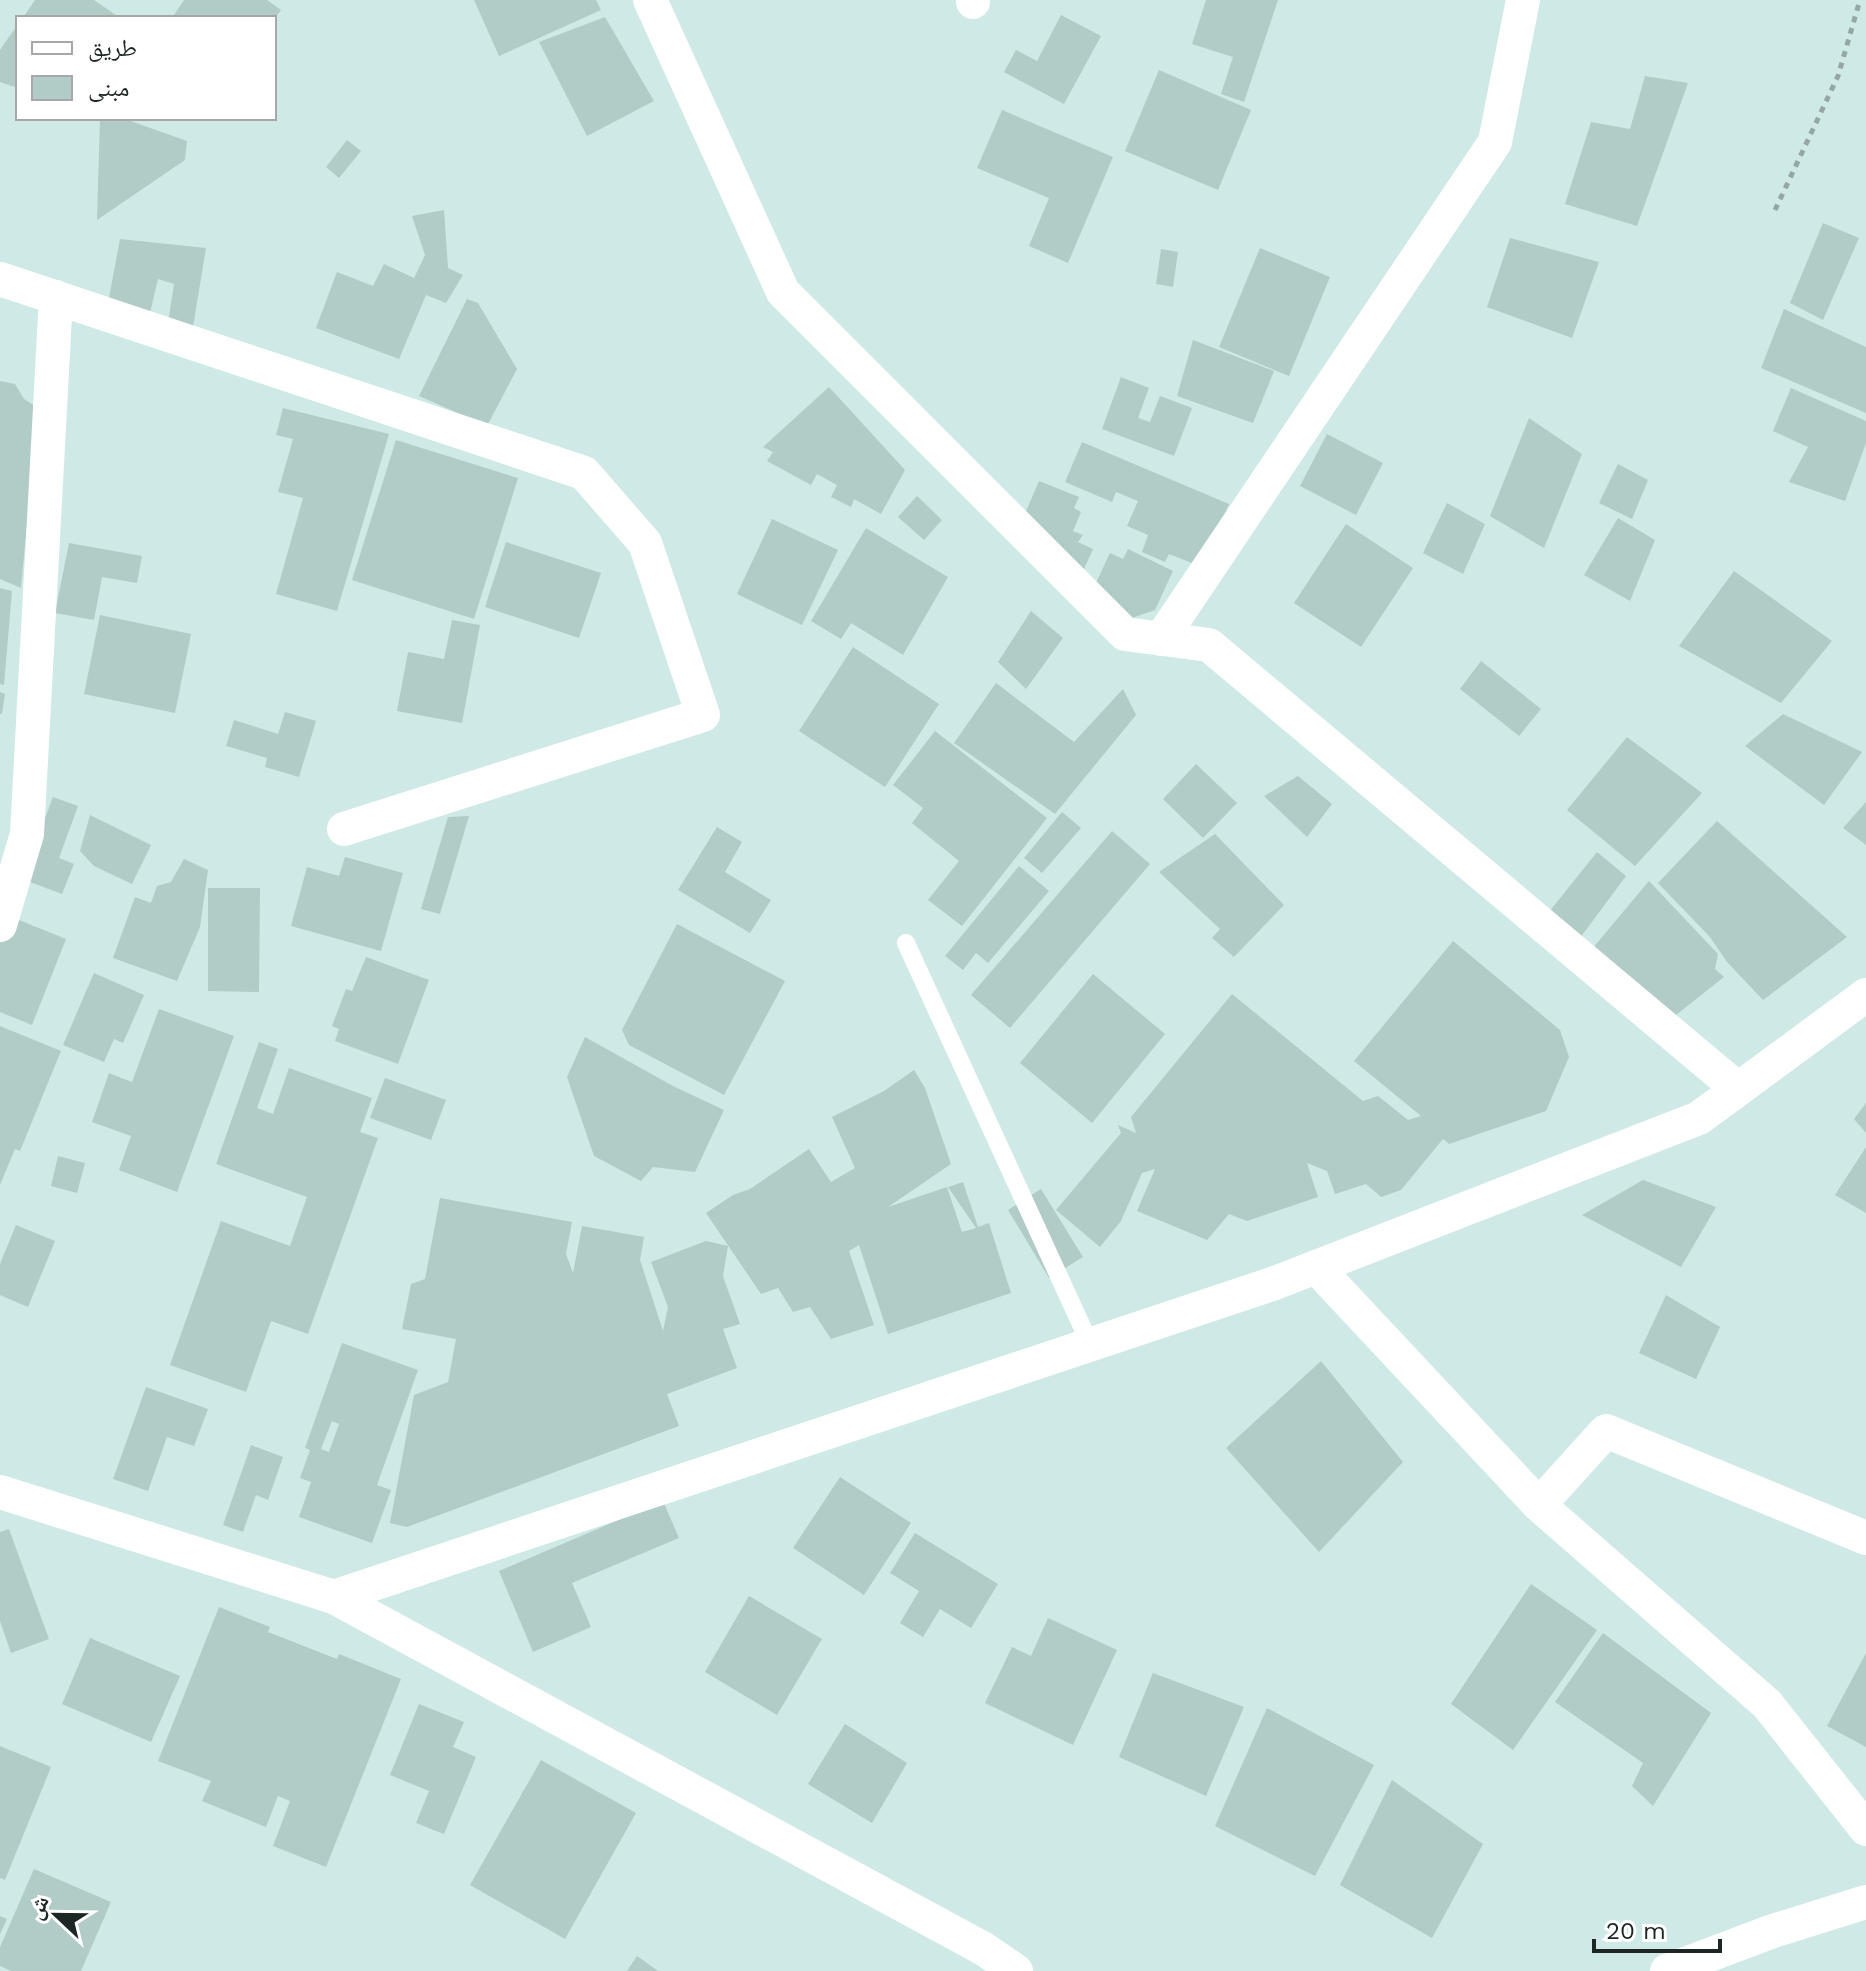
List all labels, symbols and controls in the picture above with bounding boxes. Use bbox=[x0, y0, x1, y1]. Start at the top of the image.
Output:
legend bbox=[16, 16, 276, 120]
text: طريق bbox=[88, 34, 137, 62]
text: مبنى bbox=[88, 74, 129, 102]
north arrow bbox=[16, 1875, 96, 1955]
text: ش bbox=[22, 1892, 55, 1924]
scale bar bbox=[1594, 1903, 1720, 1953]
text: 20 m bbox=[1606, 1917, 1666, 1945]

